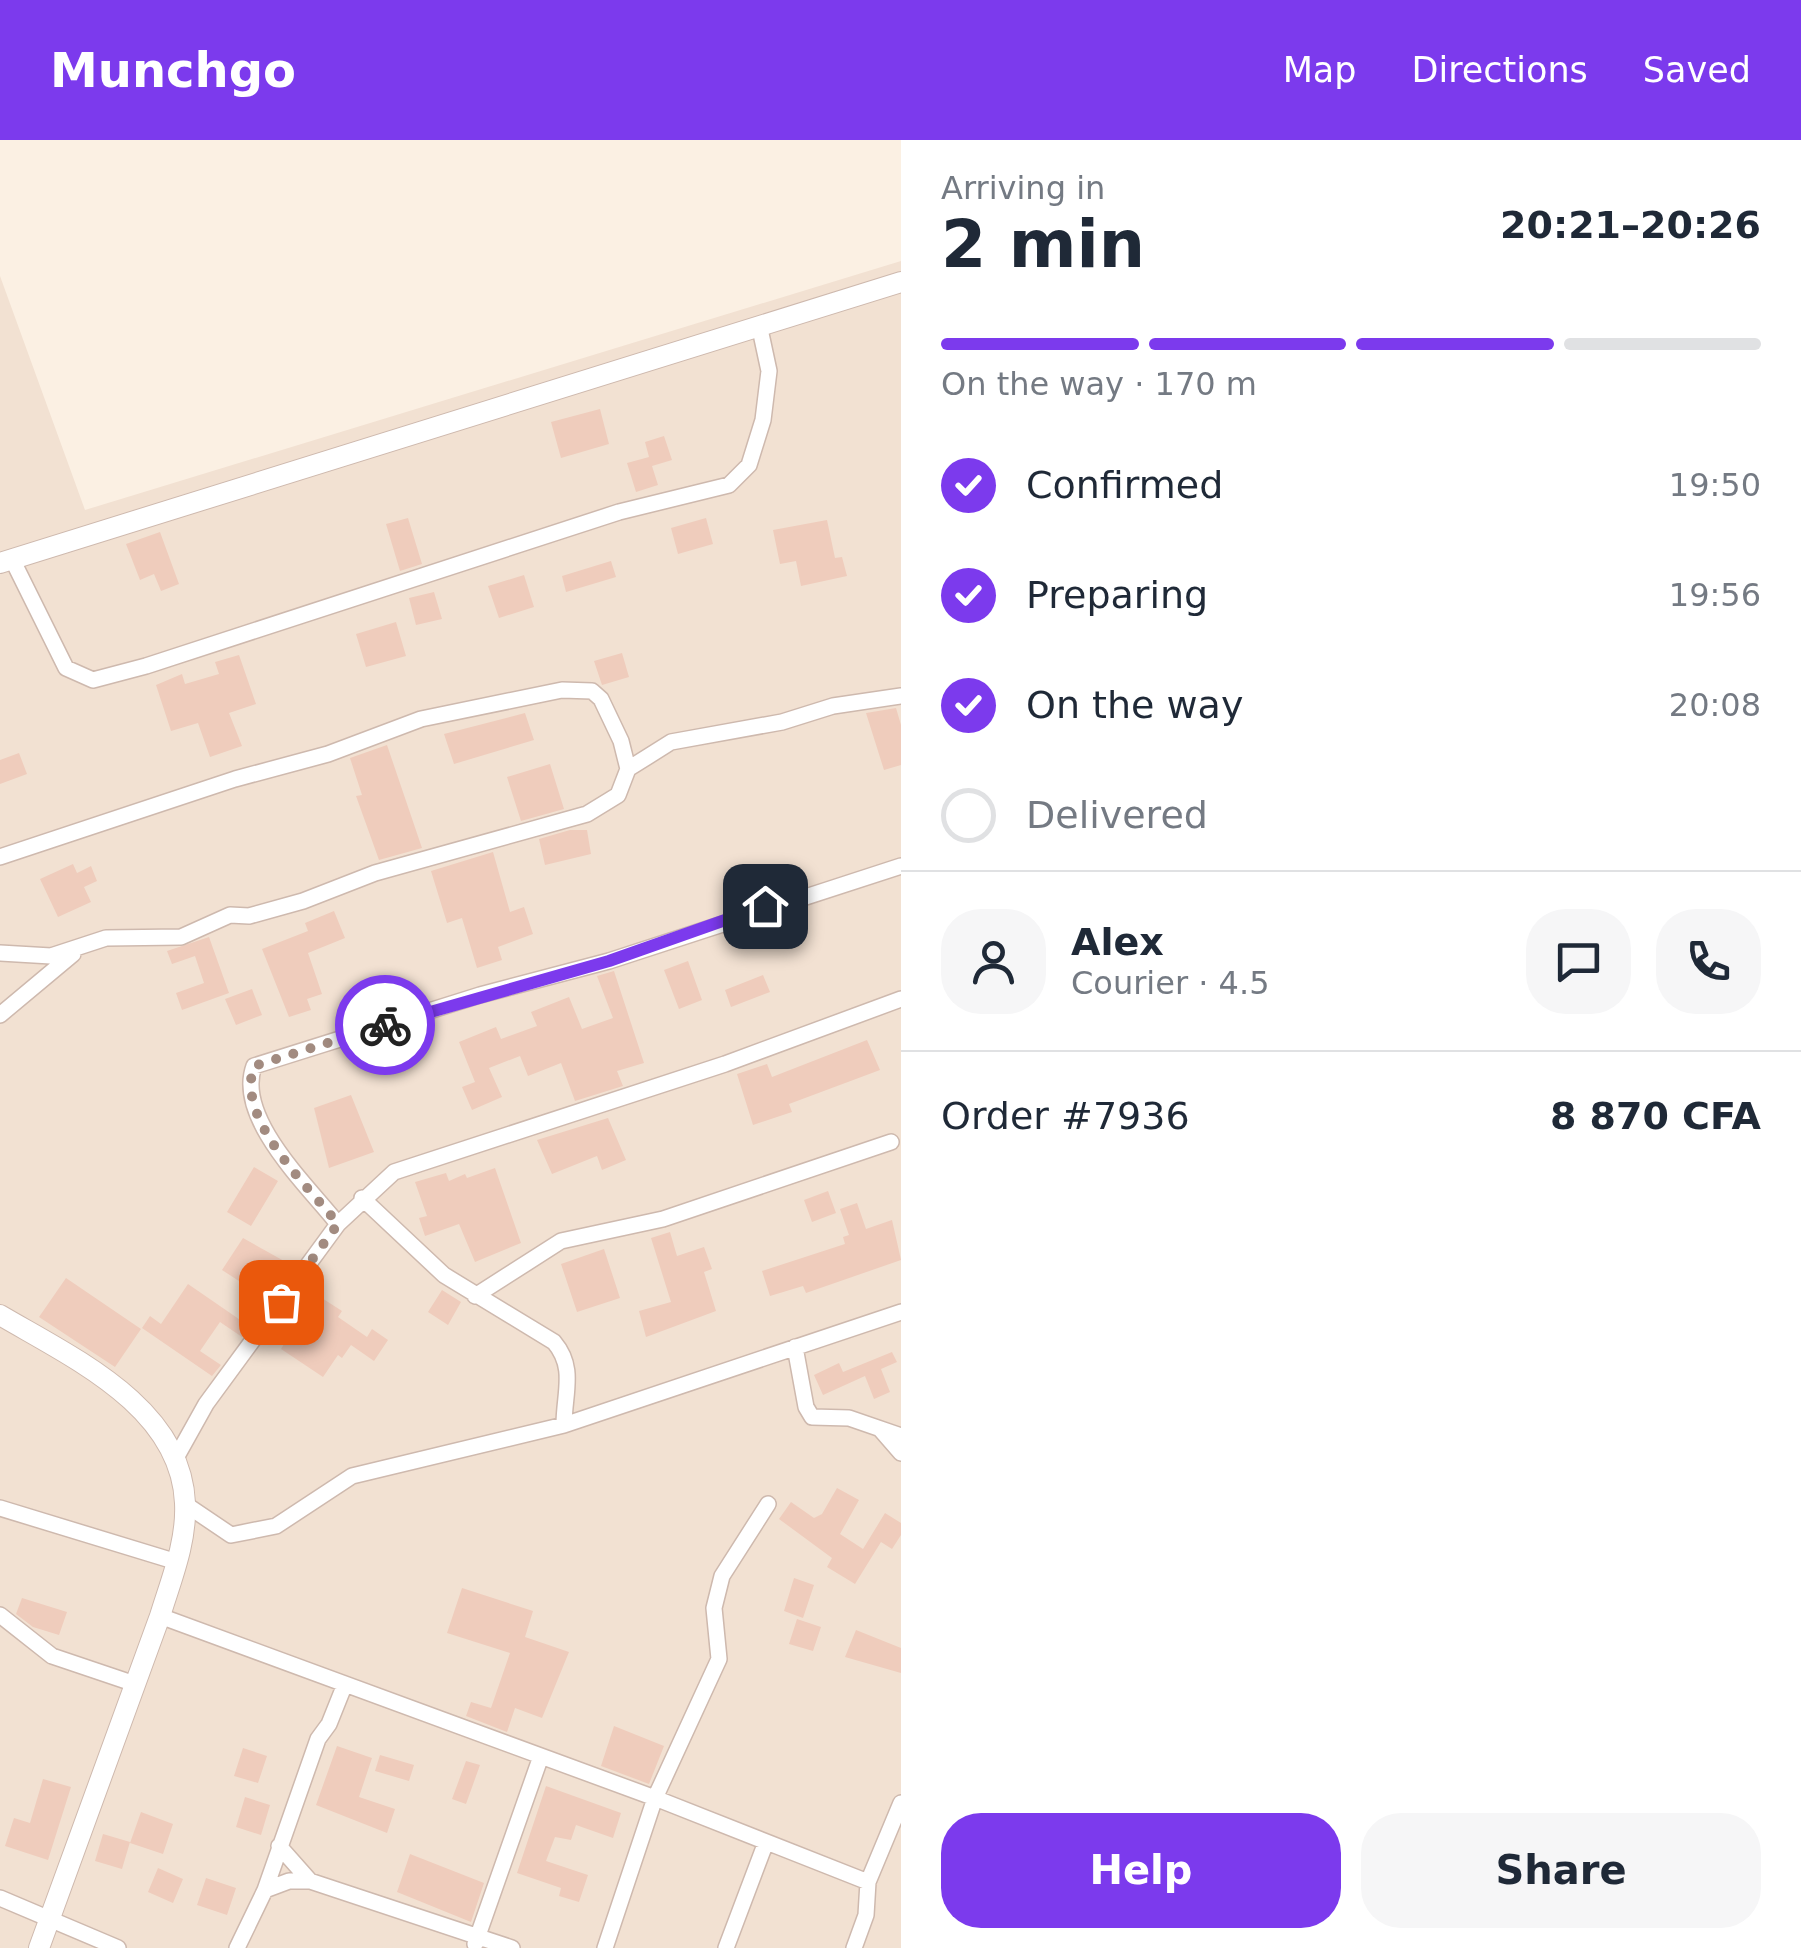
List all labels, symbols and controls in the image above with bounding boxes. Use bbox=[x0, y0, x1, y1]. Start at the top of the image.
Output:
text: Munchgo bbox=[50, 42, 296, 98]
text: Map bbox=[1283, 50, 1357, 90]
text: Directions bbox=[1412, 50, 1588, 90]
text: Saved bbox=[1643, 50, 1751, 90]
text: Arriving in bbox=[941, 169, 1105, 207]
text: 20:21–20:26 bbox=[1500, 203, 1761, 247]
text: 2 min bbox=[941, 207, 1145, 282]
text: On the way · 170 m bbox=[941, 365, 1257, 403]
icon: check bbox=[941, 458, 996, 513]
text: Confirmed bbox=[1026, 463, 1223, 507]
text: 19:50 bbox=[1669, 466, 1761, 504]
icon: check bbox=[941, 568, 996, 623]
text: Preparing bbox=[1026, 573, 1208, 617]
text: 19:56 bbox=[1669, 576, 1761, 614]
icon: check bbox=[941, 678, 996, 733]
text: On the way bbox=[1026, 683, 1243, 727]
text: 20:08 bbox=[1669, 686, 1761, 724]
text: Delivered bbox=[1026, 793, 1208, 837]
pin bbox=[723, 864, 808, 949]
icon: home bbox=[738, 879, 793, 934]
button: person bbox=[941, 909, 1046, 1014]
button: chat bbox=[1526, 909, 1631, 1014]
button: phone bbox=[1656, 909, 1761, 1014]
text: Alex bbox=[1071, 920, 1164, 964]
text: Courier · 4.5 bbox=[1071, 964, 1270, 1002]
courier bbox=[335, 975, 435, 1075]
icon: bike bbox=[358, 998, 413, 1053]
text: Order #7936 bbox=[941, 1094, 1190, 1138]
text: 8 870 CFA bbox=[1550, 1094, 1761, 1138]
pin bbox=[239, 1260, 324, 1345]
icon: bag bbox=[254, 1275, 309, 1330]
button: Help bbox=[941, 1813, 1341, 1928]
button: Share bbox=[1361, 1813, 1761, 1928]

